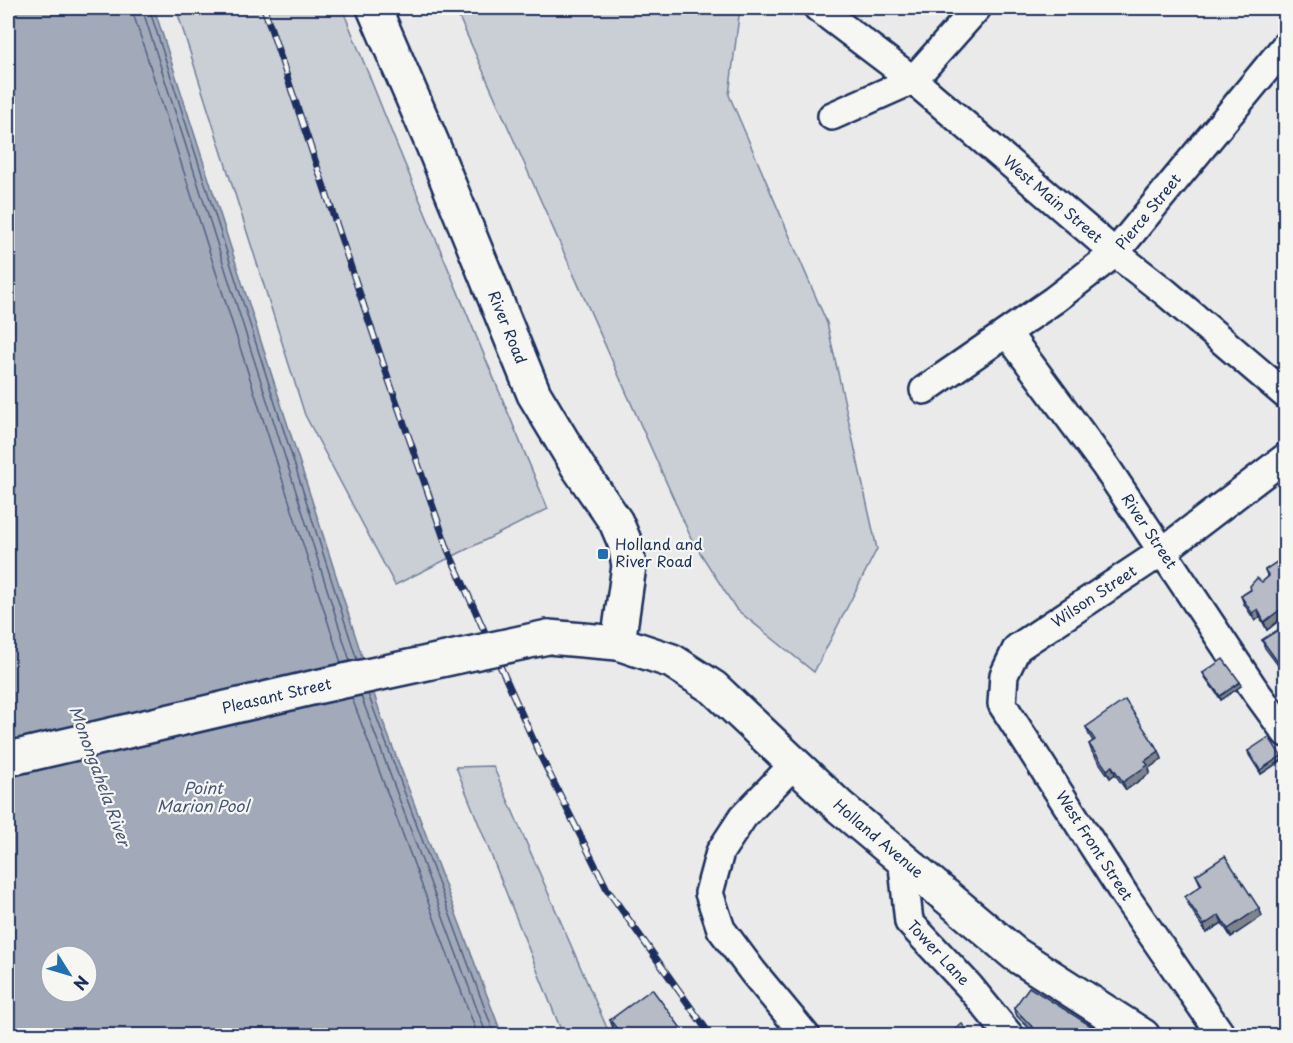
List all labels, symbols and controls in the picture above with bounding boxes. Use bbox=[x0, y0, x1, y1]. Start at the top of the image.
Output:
street label: West Main Street bbox=[999, 149, 1108, 248]
street label: Pierce Street bbox=[1109, 168, 1186, 254]
street label: River Road bbox=[483, 287, 534, 367]
street label: River Street bbox=[1117, 488, 1184, 573]
place label: Holland and River Road bbox=[615, 532, 703, 572]
marker: Holland and River Road bbox=[596, 547, 610, 561]
street label: Wilson Street bbox=[1046, 559, 1141, 632]
street label: Pleasant Street bbox=[219, 671, 333, 719]
water label: Monongahela River bbox=[64, 702, 138, 852]
water label: Point Marion Pool bbox=[157, 775, 251, 817]
street label: West Front Street bbox=[1051, 786, 1139, 905]
street label: Holland Avenue bbox=[829, 793, 929, 883]
street label: Tower Lane bbox=[903, 914, 976, 990]
north arrow bbox=[39, 944, 99, 1004]
text: N bbox=[68, 971, 95, 996]

